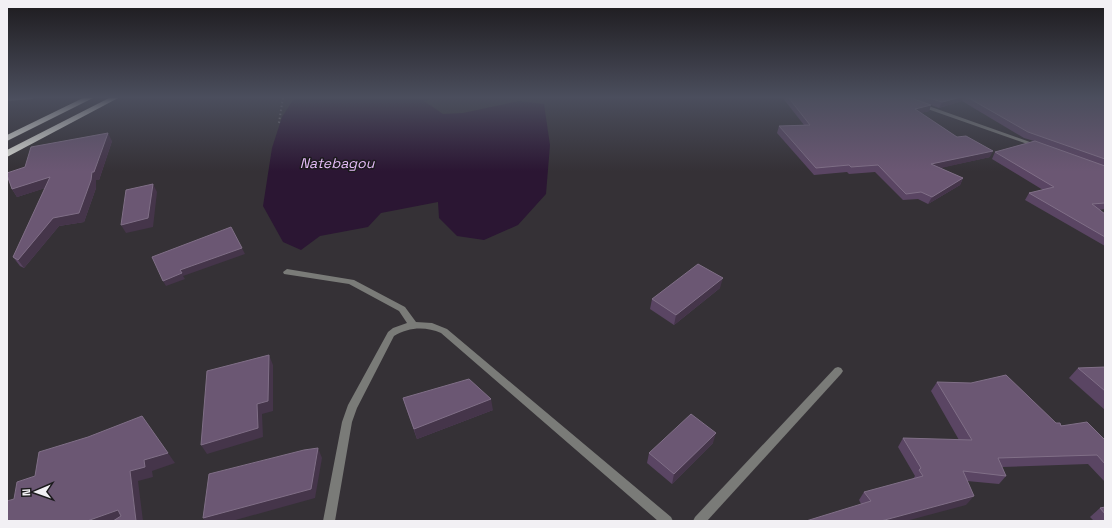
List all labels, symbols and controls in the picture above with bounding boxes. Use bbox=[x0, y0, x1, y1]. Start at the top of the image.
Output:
water label: Natebagou bbox=[300, 154, 376, 172]
north arrow bbox=[16, 472, 56, 512]
text: N bbox=[19, 488, 33, 496]

